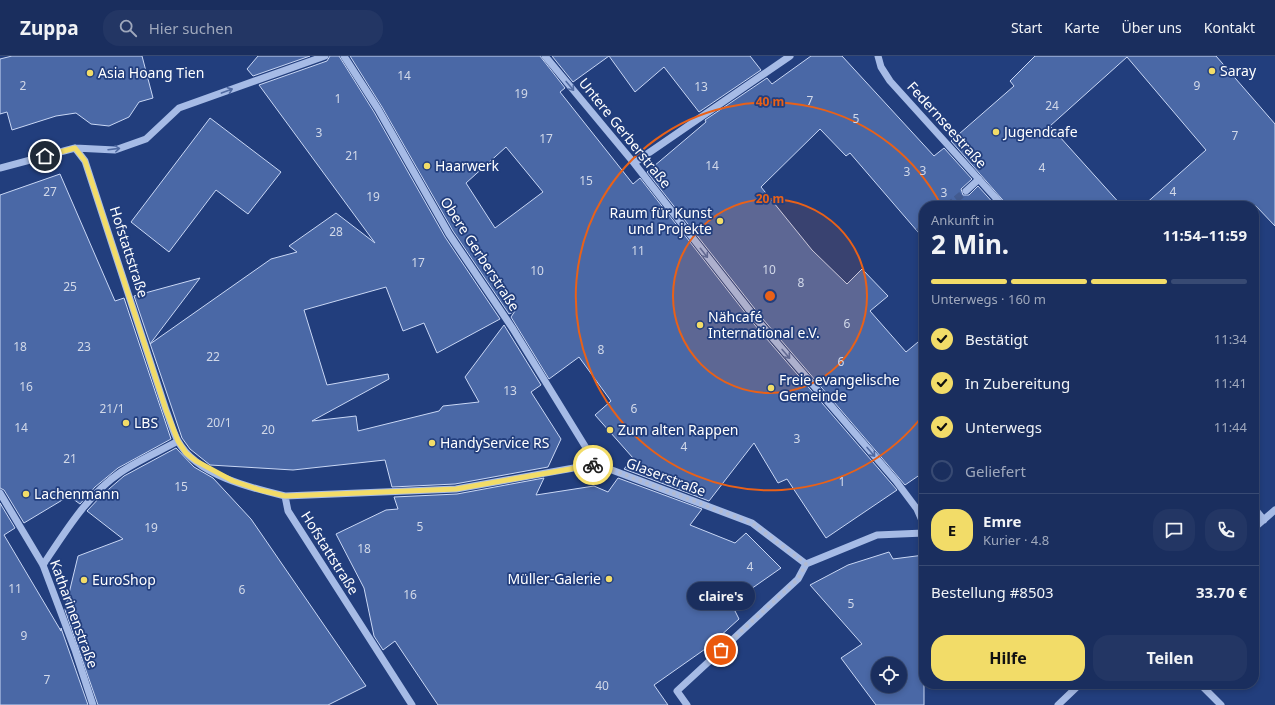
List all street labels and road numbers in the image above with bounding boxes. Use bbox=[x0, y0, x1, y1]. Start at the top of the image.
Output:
street label: Untere Gerberstraße bbox=[575, 74, 676, 192]
street label: Federnseestraße bbox=[903, 77, 991, 172]
street label: Obere Gerberstraße bbox=[436, 193, 525, 315]
street label: Hofstattstraße bbox=[106, 204, 153, 300]
street label: Glaserstraße bbox=[624, 453, 709, 500]
street label: Hofstattstraße bbox=[297, 507, 364, 598]
street label: Katharinenstraße bbox=[46, 557, 103, 671]

